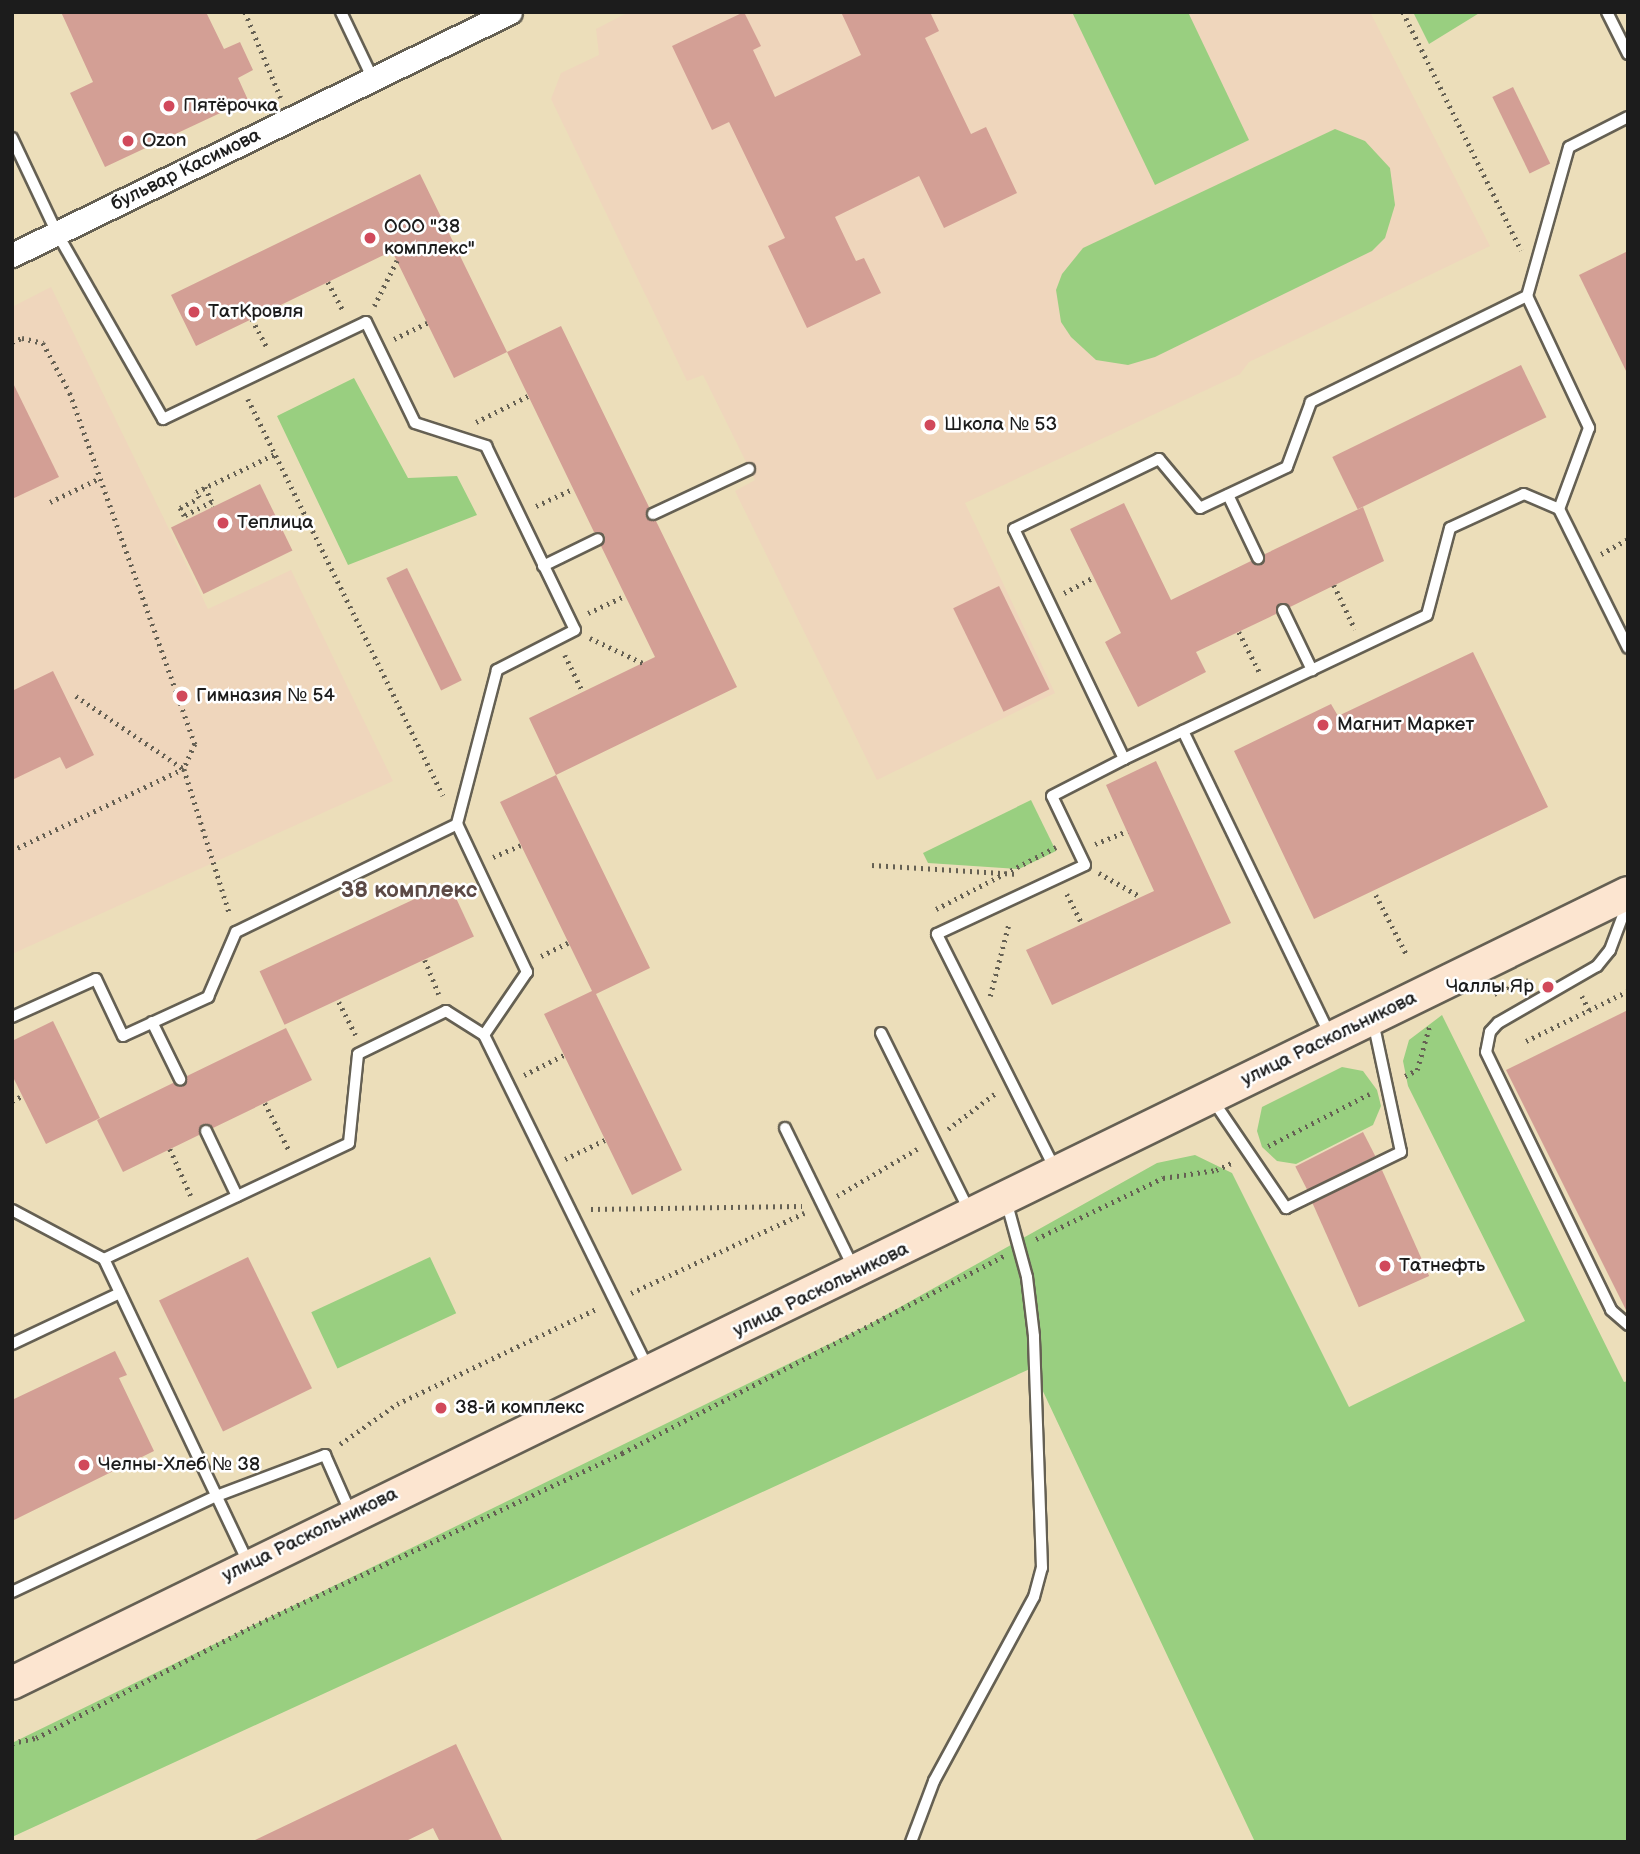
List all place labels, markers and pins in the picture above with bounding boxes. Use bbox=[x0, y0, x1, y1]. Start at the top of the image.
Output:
place label: Пятёрочка bbox=[183, 95, 278, 117]
marker: Пятёрочка bbox=[161, 98, 177, 114]
place label: Ozon bbox=[142, 130, 187, 152]
marker: Ozon bbox=[120, 133, 136, 149]
place label: ООО "38 комплекс" bbox=[384, 216, 475, 260]
marker: ООО "38 комплекс" bbox=[362, 230, 378, 246]
place label: ТатКровля bbox=[208, 301, 303, 323]
marker: ТатКровля bbox=[186, 304, 202, 320]
place label: Школа № 53 bbox=[944, 414, 1057, 436]
marker: Школа № 53 bbox=[922, 417, 938, 433]
place label: Теплица bbox=[237, 512, 313, 534]
marker: Теплица bbox=[215, 515, 231, 531]
place label: Гимназия № 54 bbox=[196, 685, 335, 707]
marker: Гимназия № 54 bbox=[174, 688, 190, 704]
place label: Магнит Маркет bbox=[1337, 714, 1474, 736]
marker: Магнит Маркет bbox=[1315, 717, 1331, 733]
place label: Чаллы Яр bbox=[1446, 976, 1534, 998]
marker: Чаллы Яр bbox=[1540, 979, 1556, 995]
place label: Татнефть bbox=[1399, 1255, 1485, 1277]
marker: Татнефть bbox=[1377, 1258, 1393, 1274]
place label: 38-й комплекс bbox=[455, 1397, 584, 1419]
marker: 38-й комплекс bbox=[433, 1400, 449, 1416]
place label: Челны-Хлеб № 38 bbox=[98, 1454, 260, 1476]
marker: Челны-Хлеб № 38 bbox=[76, 1457, 92, 1473]

